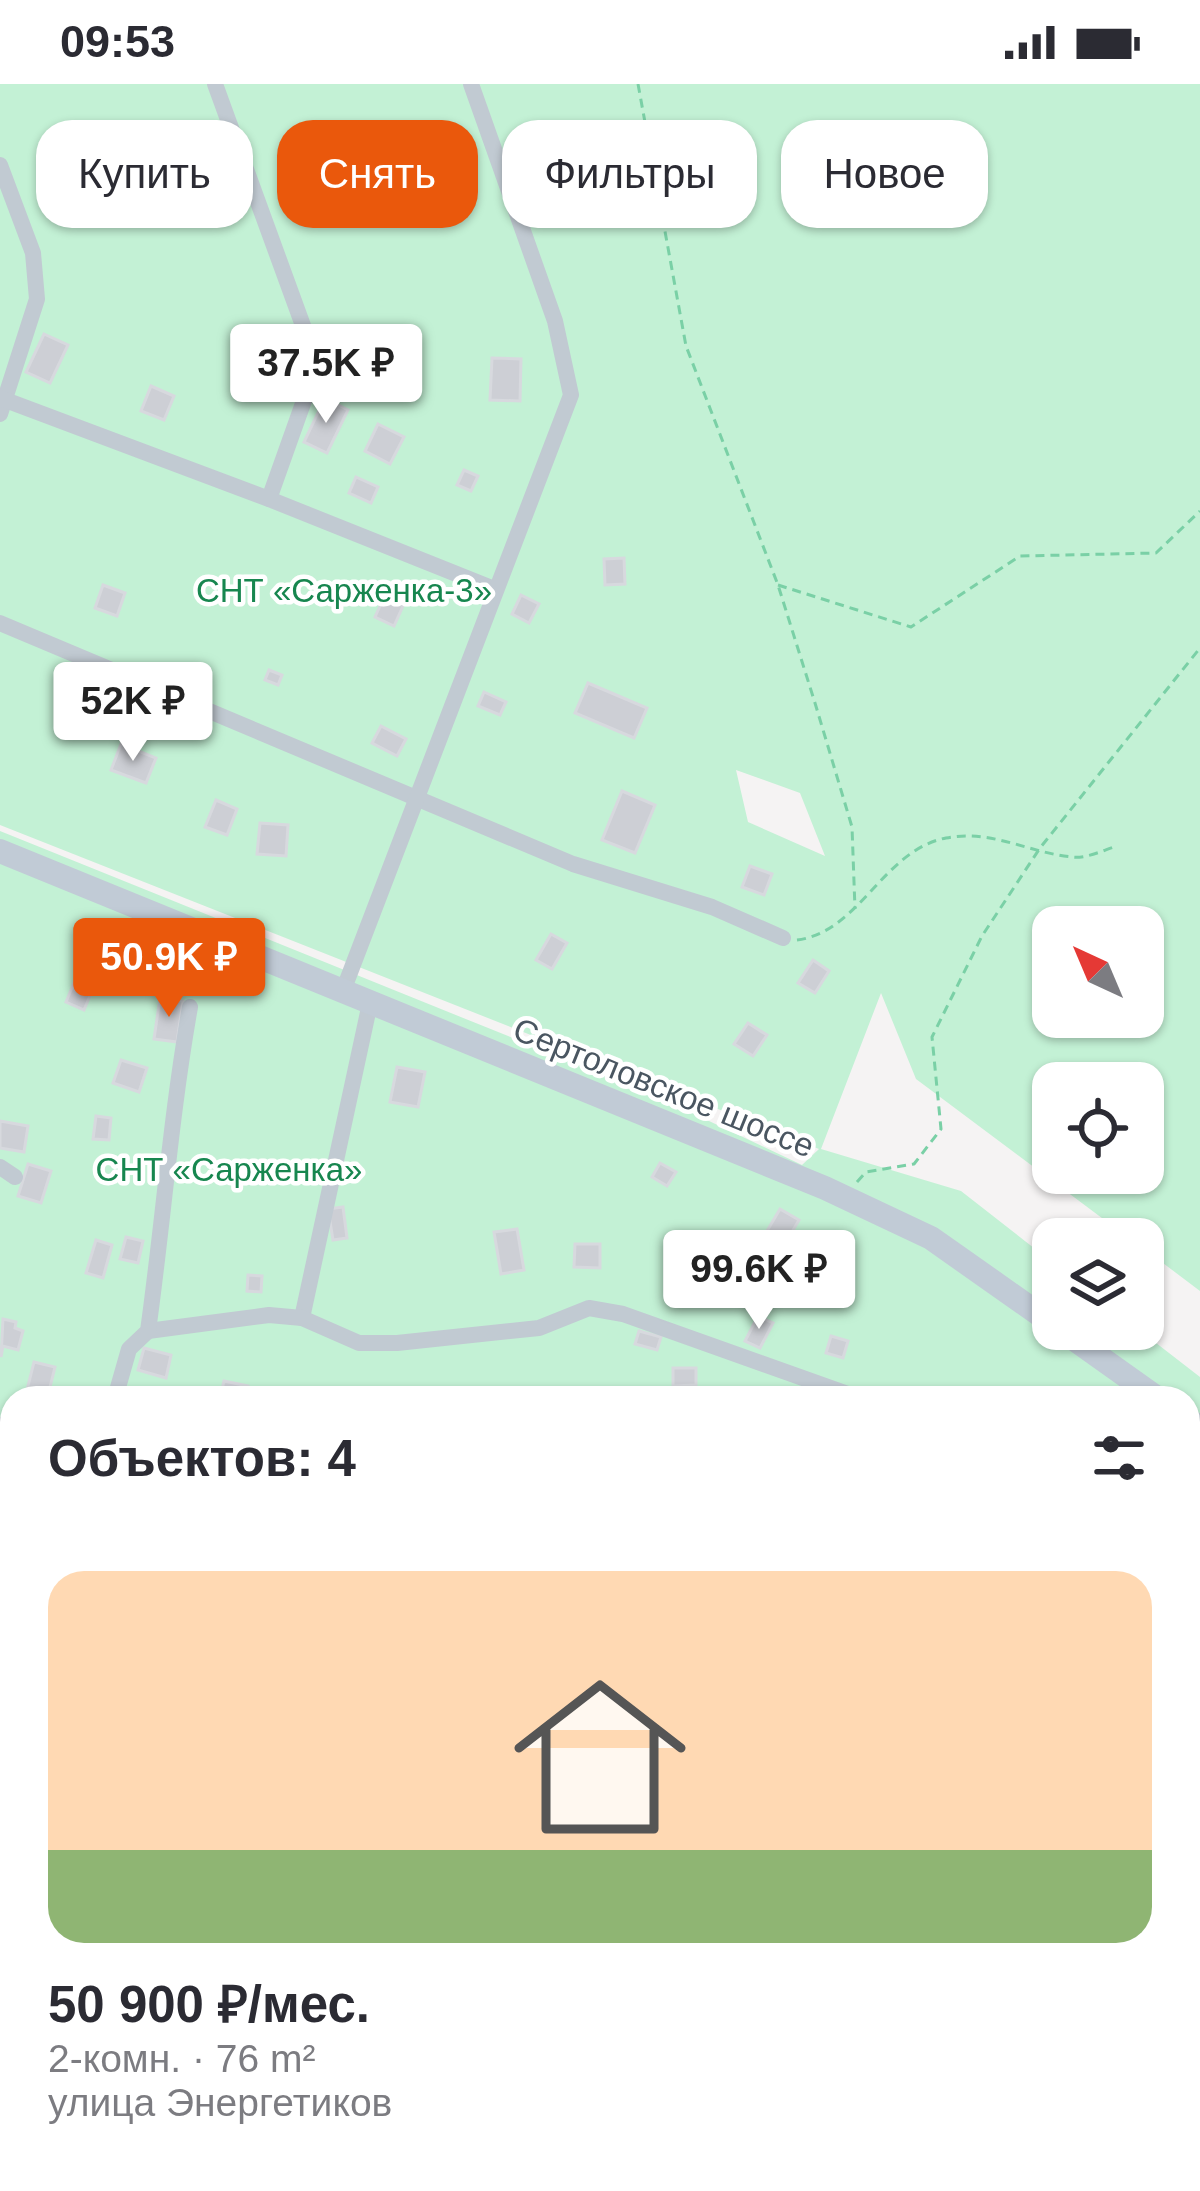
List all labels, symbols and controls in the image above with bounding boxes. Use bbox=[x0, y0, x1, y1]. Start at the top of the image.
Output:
text: 09:53 bbox=[60, 16, 175, 67]
chip: Купить bbox=[36, 120, 253, 228]
chip: Снять bbox=[277, 120, 478, 228]
chip: Фильтры bbox=[502, 120, 757, 228]
chip: Новое bbox=[781, 120, 988, 228]
pin: 37.5K ₽ bbox=[215, 324, 437, 426]
text: 37.5K ₽ bbox=[257, 341, 395, 384]
park label: СНТ «Сарженка-3» bbox=[196, 572, 492, 609]
pin: 52K ₽ bbox=[49, 662, 217, 764]
text: 52K ₽ bbox=[80, 679, 186, 722]
north arrow bbox=[1032, 906, 1164, 1038]
map controls bbox=[1032, 906, 1164, 1350]
pin: 50.9K ₽ bbox=[58, 918, 280, 1020]
text: 50.9K ₽ bbox=[100, 935, 238, 978]
street label: Сертоловское шоссе bbox=[508, 1010, 819, 1165]
button: locate bbox=[1032, 1062, 1164, 1194]
park label: СНТ «Сарженка» bbox=[96, 1151, 362, 1188]
button: layers bbox=[1032, 1218, 1164, 1350]
pin: 99.6K ₽ bbox=[648, 1230, 870, 1332]
text: 99.6K ₽ bbox=[690, 1247, 828, 1290]
icon: filters bbox=[1086, 1425, 1152, 1491]
text: Объектов: 4 bbox=[48, 1430, 356, 1487]
icon: home bbox=[492, 1649, 708, 1865]
text: 50 900 ₽/мес. bbox=[48, 1976, 370, 2033]
text: 2-комн. · 76 m² bbox=[48, 2037, 315, 2080]
text: улица Энергетиков bbox=[48, 2081, 392, 2124]

